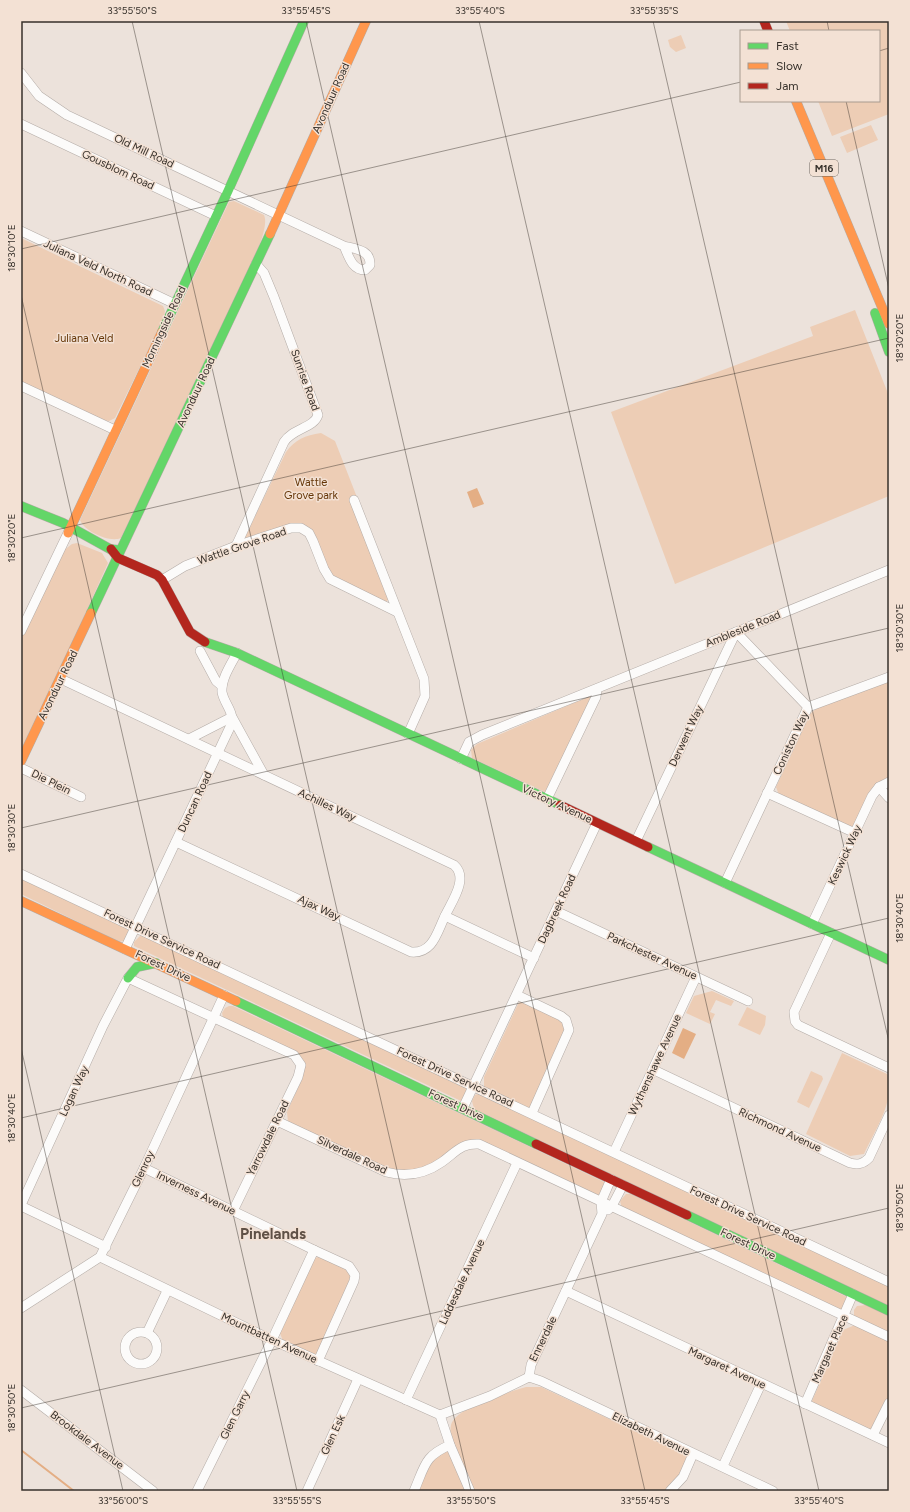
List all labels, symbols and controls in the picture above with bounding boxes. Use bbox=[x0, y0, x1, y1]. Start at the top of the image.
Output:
text: 33°55'50"S bbox=[107, 4, 157, 17]
text: 33°55'45"S bbox=[281, 4, 331, 17]
text: 33°55'40"S bbox=[455, 4, 505, 17]
text: 33°55'35"S bbox=[630, 4, 678, 17]
legend bbox=[740, 30, 880, 102]
text: Fast bbox=[776, 39, 799, 53]
text: Slow bbox=[776, 59, 803, 73]
street label: Avonduur Road bbox=[310, 61, 352, 135]
text: Jam bbox=[776, 79, 799, 93]
street label: Old Mill Road bbox=[112, 131, 176, 171]
street label: Gousblom Road bbox=[80, 147, 156, 193]
road number: M16 bbox=[810, 160, 838, 176]
text: 18°30'10"E bbox=[5, 224, 18, 272]
street label: Juliana Veld North Road bbox=[42, 237, 154, 299]
street label: Morningside Road bbox=[139, 284, 189, 370]
text: 18°30'20"E bbox=[893, 313, 906, 362]
park label: Juliana Veld bbox=[55, 332, 113, 345]
street label: Sunrise Road bbox=[288, 347, 322, 413]
street label: Avonduur Road bbox=[174, 355, 218, 429]
park label: Wattle Grove park bbox=[284, 476, 339, 502]
text: 18°30'20"E bbox=[5, 513, 18, 562]
street label: Wattle Grove Road bbox=[196, 525, 288, 567]
text: 18°30'30"E bbox=[893, 604, 906, 652]
street label: Ambleside Road bbox=[704, 608, 782, 650]
street label: Avonduur Road bbox=[36, 648, 80, 722]
street label: Derwent Way bbox=[666, 703, 706, 769]
street label: Coniston Way bbox=[771, 709, 812, 777]
street label: Die Plein bbox=[29, 767, 73, 797]
street label: Duncan Road bbox=[175, 770, 215, 834]
street label: Victory Avenue bbox=[520, 782, 594, 826]
street label: Achilles Way bbox=[296, 786, 358, 824]
text: 18°30'30"E bbox=[5, 804, 18, 852]
street label: Keswick Way bbox=[826, 823, 865, 887]
street label: Dagbreek Road bbox=[535, 872, 579, 946]
street label: Ajax Way bbox=[296, 893, 343, 924]
text: 18°30'40"E bbox=[893, 893, 906, 943]
street label: Forest Drive Service Road bbox=[102, 906, 222, 972]
street label: Parkchester Avenue bbox=[605, 929, 699, 983]
street label: Forest Drive bbox=[133, 947, 193, 985]
street label: Wythenshawe Avenue bbox=[626, 1012, 684, 1118]
street label: Forest Drive Service Road bbox=[395, 1044, 515, 1110]
street label: Logan Way bbox=[57, 1063, 91, 1118]
street label: Forest Drive bbox=[426, 1086, 486, 1124]
text: 18°30'40"E bbox=[5, 1093, 18, 1143]
street label: Yarrowdale Road bbox=[244, 1098, 292, 1178]
street label: Richmond Avenue bbox=[737, 1105, 823, 1155]
street label: Silverdale Road bbox=[315, 1133, 389, 1177]
street label: Glenroy bbox=[129, 1149, 157, 1189]
street label: Inverness Avenue bbox=[154, 1168, 238, 1218]
street label: Forest Drive Service Road bbox=[688, 1183, 808, 1249]
text: 18°30'50"E bbox=[893, 1183, 906, 1233]
district label: Pinelands bbox=[240, 1225, 306, 1243]
street label: Forest Drive bbox=[718, 1225, 778, 1263]
street label: Liddesdale Avenue bbox=[437, 1237, 487, 1327]
street label: Mountbatten Avenue bbox=[219, 1310, 319, 1366]
street label: Margaret Place bbox=[809, 1313, 851, 1385]
street label: Ennerdale bbox=[526, 1314, 560, 1364]
street label: Margaret Avenue bbox=[686, 1344, 768, 1392]
text: 18°30'50"E bbox=[5, 1383, 18, 1433]
street label: Glen Garry bbox=[218, 1388, 253, 1442]
street label: Brookdale Avenue bbox=[48, 1408, 126, 1472]
street label: Elizabeth Avenue bbox=[610, 1409, 692, 1459]
street label: Glen Esk bbox=[318, 1412, 348, 1457]
text: 33°56'00"S bbox=[98, 1494, 148, 1507]
text: 33°55'55"S bbox=[273, 1494, 321, 1507]
text: 33°55'50"S bbox=[446, 1494, 496, 1507]
text: 33°55'45"S bbox=[620, 1494, 670, 1507]
text: 33°55'40"S bbox=[794, 1494, 844, 1507]

